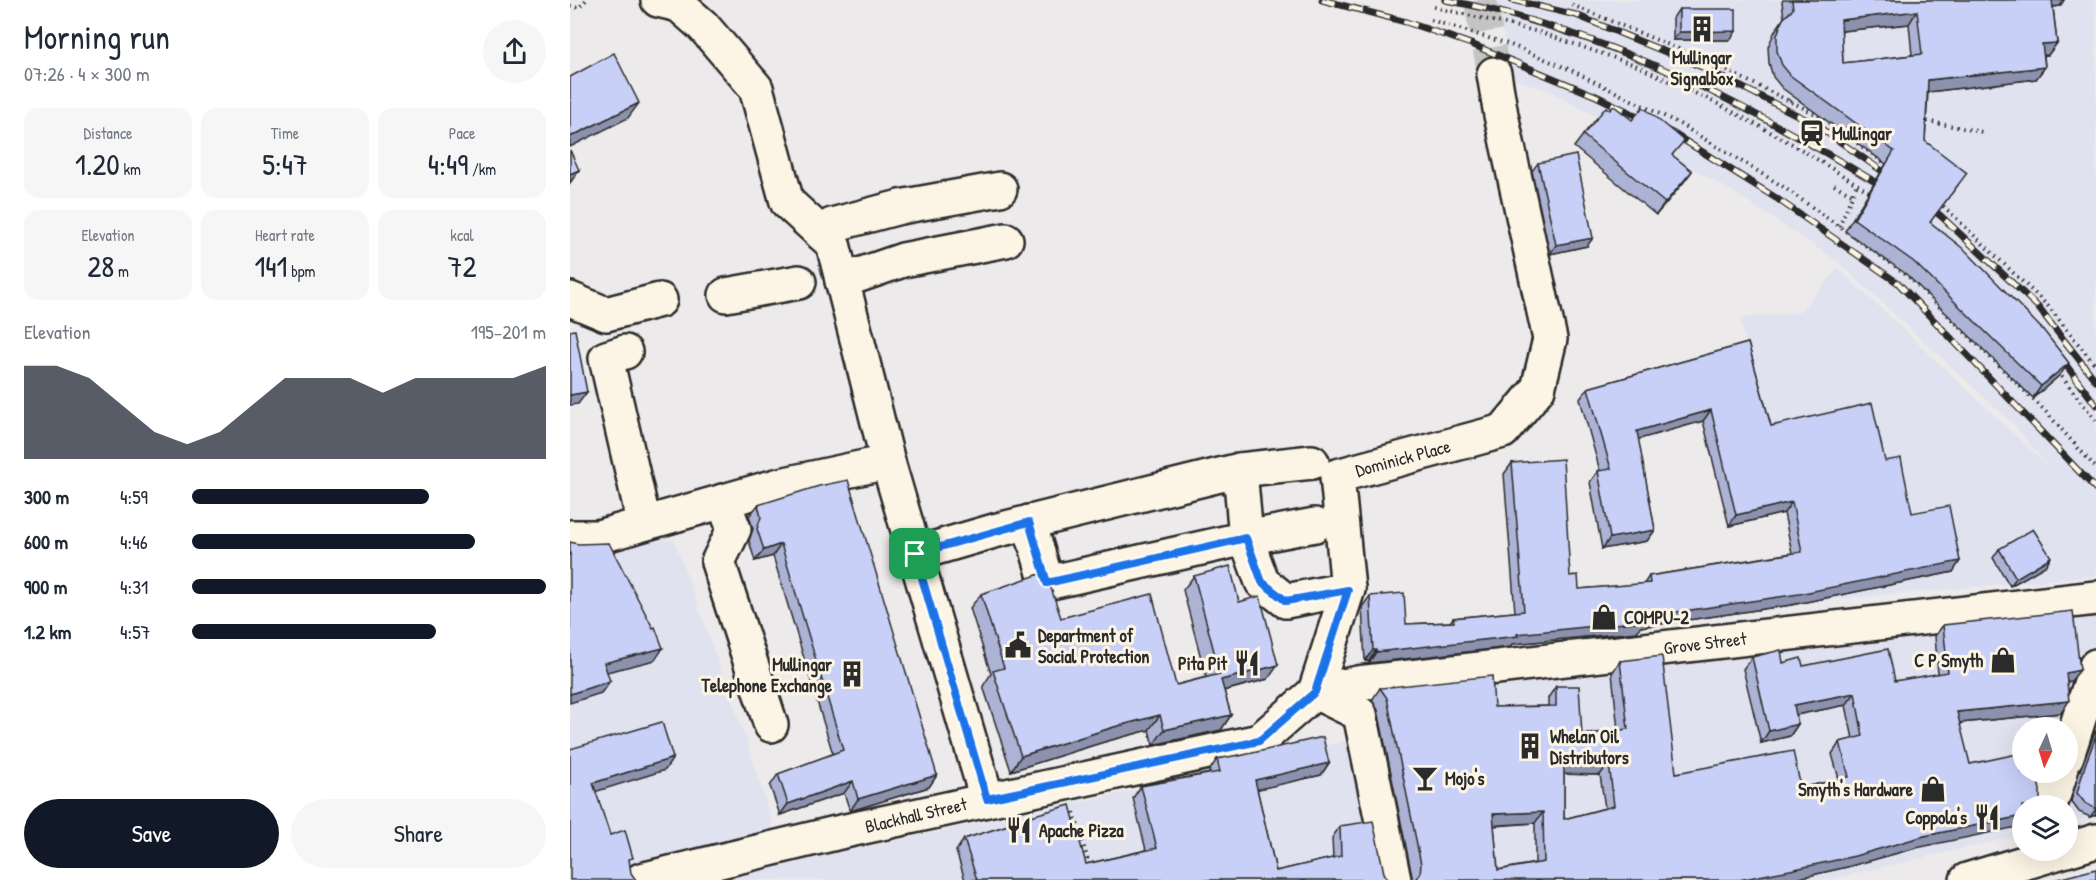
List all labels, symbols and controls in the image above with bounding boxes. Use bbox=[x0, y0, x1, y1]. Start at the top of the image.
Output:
building icon: Mullingar Signalbox bbox=[1687, 14, 1717, 44]
text: Morning run bbox=[24, 15, 170, 59]
button: share bbox=[483, 20, 546, 83]
place label: Mullingar Signalbox bbox=[1670, 45, 1734, 92]
text: 07:26 · 4 × 300 m bbox=[24, 60, 150, 87]
station icon: Mullingar bbox=[1797, 118, 1827, 148]
place label: Mullingar bbox=[1832, 121, 1892, 147]
text: Distance bbox=[84, 122, 132, 144]
text: Time bbox=[271, 122, 299, 144]
text: Pace bbox=[449, 122, 475, 144]
text: 1.20 bbox=[75, 144, 120, 184]
text: 5:47 bbox=[262, 144, 308, 184]
text: 4:49 bbox=[428, 144, 468, 184]
text: km bbox=[120, 158, 141, 180]
text: /km bbox=[468, 158, 496, 180]
text: Elevation bbox=[81, 224, 135, 246]
text: Heart rate bbox=[255, 224, 315, 246]
text: kcal bbox=[450, 224, 474, 246]
text: 28 bbox=[87, 246, 114, 286]
text: 141 bbox=[254, 246, 288, 286]
text: 72 bbox=[448, 246, 476, 286]
text: m bbox=[114, 260, 129, 282]
text: bpm bbox=[288, 260, 316, 282]
text: Elevation bbox=[24, 318, 90, 345]
text: 195–201 m bbox=[471, 318, 546, 345]
street label: Dominick Place bbox=[1353, 433, 1453, 483]
text: 300 m bbox=[24, 483, 69, 510]
text: 4:59 bbox=[120, 483, 148, 510]
text: 600 m bbox=[24, 528, 68, 555]
text: 4:46 bbox=[120, 528, 148, 555]
pin bbox=[889, 528, 940, 579]
icon: arrive bbox=[898, 537, 931, 570]
text: 900 m bbox=[24, 573, 67, 600]
text: 4:31 bbox=[120, 573, 148, 600]
shop icon: COMPU-2 bbox=[1589, 602, 1619, 632]
place label: COMPU-2 bbox=[1624, 605, 1689, 630]
text: 1.2 km bbox=[24, 618, 71, 645]
text: 4:57 bbox=[120, 618, 151, 645]
place label: Department of Social Protection bbox=[1038, 623, 1149, 669]
street label: Grove Street bbox=[1662, 625, 1749, 660]
public building icon: Department of Social Protection bbox=[1003, 630, 1033, 660]
shop icon: C P Smyth bbox=[1988, 645, 2018, 675]
restaurant icon: Pita Pit bbox=[1232, 648, 1262, 678]
place label: C P Smyth bbox=[1914, 648, 1983, 674]
place label: Pita Pit bbox=[1178, 651, 1228, 676]
place label: Mullingar Telephone Exchange bbox=[701, 652, 833, 699]
building icon: Mullingar Telephone Exchange bbox=[837, 659, 867, 689]
north arrow bbox=[2012, 717, 2078, 783]
map controls bbox=[2012, 717, 2078, 861]
place label: Whelan Oil Distributors bbox=[1550, 724, 1629, 770]
building icon: Whelan Oil Distributors bbox=[1515, 731, 1545, 761]
bar icon: Mojo's bbox=[1410, 763, 1440, 793]
place label: Mojo's bbox=[1445, 766, 1484, 791]
shop icon: Smyth's Hardware bbox=[1918, 774, 1948, 804]
place label: Smyth's Hardware bbox=[1798, 777, 1914, 803]
street label: Blackhall Street bbox=[863, 791, 970, 839]
button: layers bbox=[2012, 795, 2078, 861]
button: Save bbox=[24, 799, 279, 868]
button: Share bbox=[291, 799, 546, 868]
restaurant icon: Coppola's bbox=[1972, 802, 2002, 832]
place label: Coppola's bbox=[1905, 805, 1967, 831]
restaurant icon: Apache Pizza bbox=[1004, 815, 1034, 845]
place label: Apache Pizza bbox=[1039, 818, 1124, 844]

